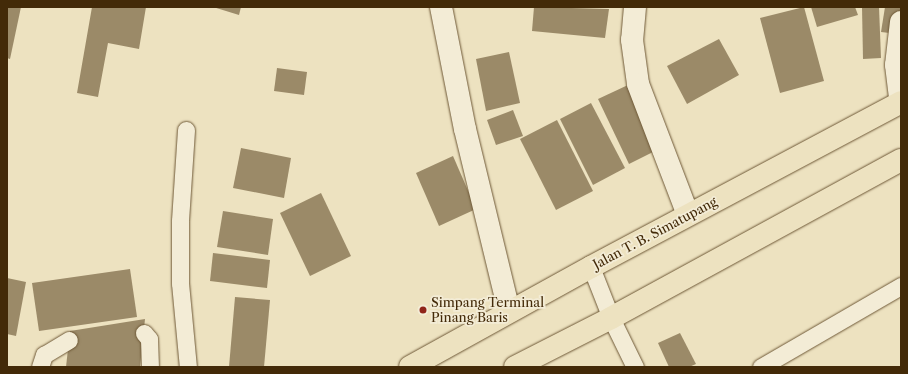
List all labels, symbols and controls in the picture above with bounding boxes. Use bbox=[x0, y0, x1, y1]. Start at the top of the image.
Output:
street label: Jalan T. B. Simatupang bbox=[590, 194, 720, 272]
place label: Simpang Terminal Pinang Baris bbox=[431, 295, 544, 326]
marker: Simpang Terminal Pinang Baris bbox=[418, 305, 428, 315]

